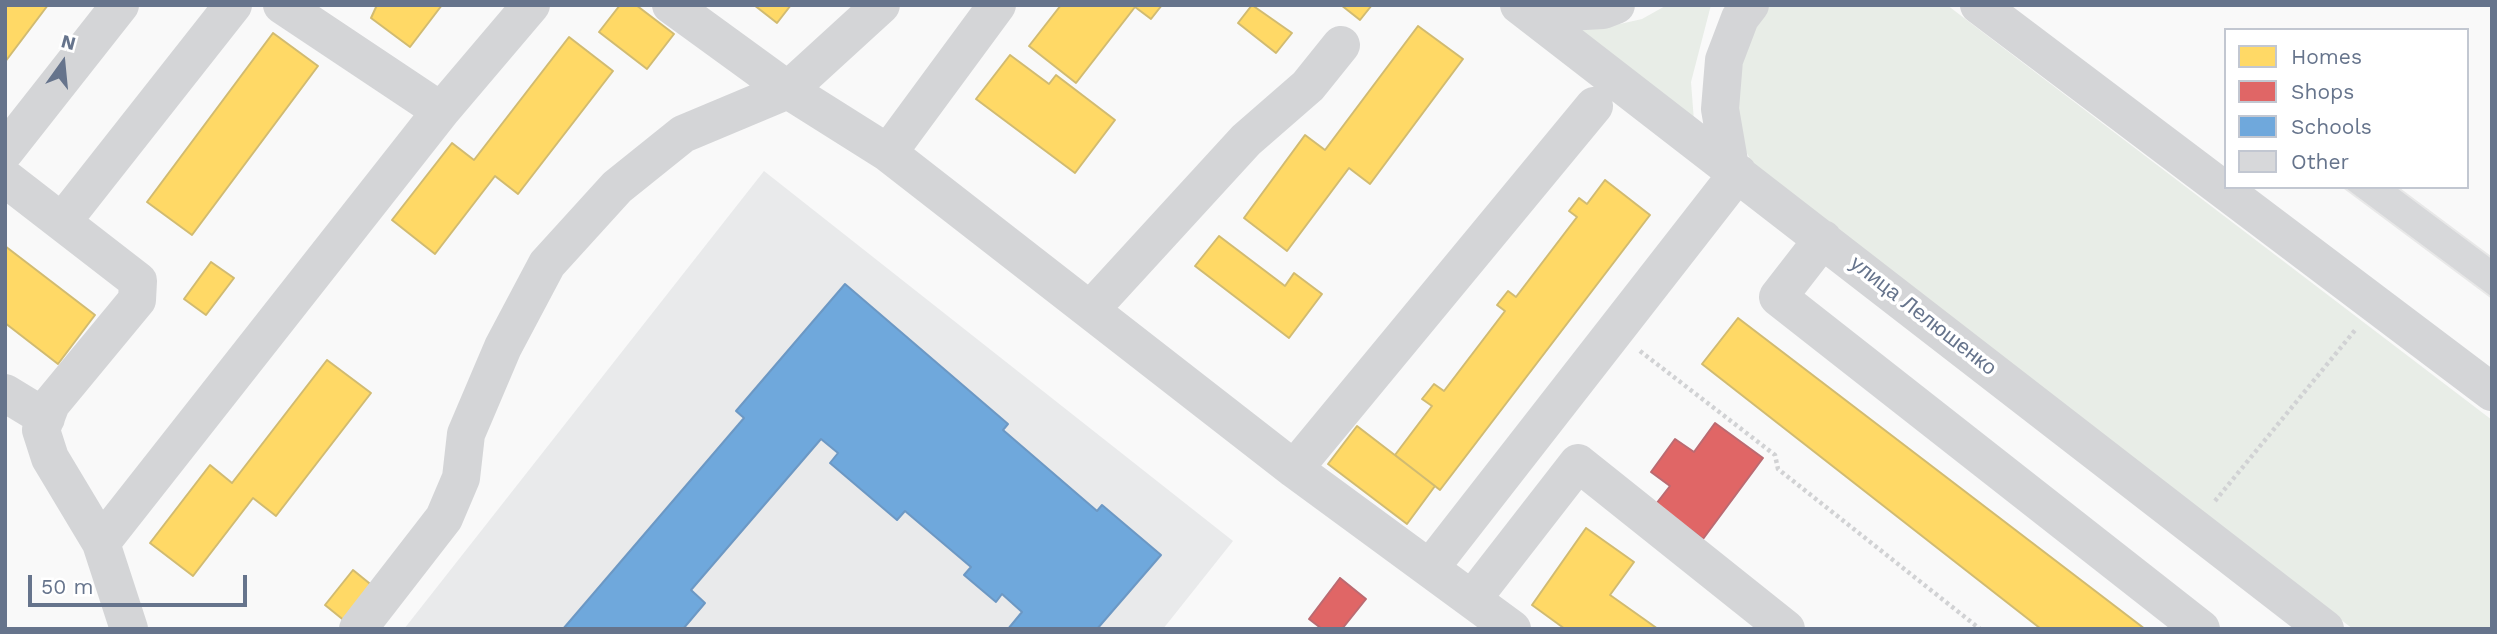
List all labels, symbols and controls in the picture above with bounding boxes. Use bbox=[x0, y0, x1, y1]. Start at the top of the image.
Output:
north arrow bbox=[28, 28, 98, 98]
legend bbox=[2224, 28, 2469, 189]
text: N bbox=[59, 29, 78, 55]
text: Homes bbox=[2291, 44, 2362, 69]
text: Shops bbox=[2291, 79, 2354, 104]
text: Schools bbox=[2291, 114, 2372, 139]
text: Other bbox=[2291, 149, 2349, 174]
street label: улица Лелюшенко bbox=[1845, 251, 2001, 381]
scale bar bbox=[32, 560, 250, 604]
text: 50 m bbox=[41, 574, 93, 599]

